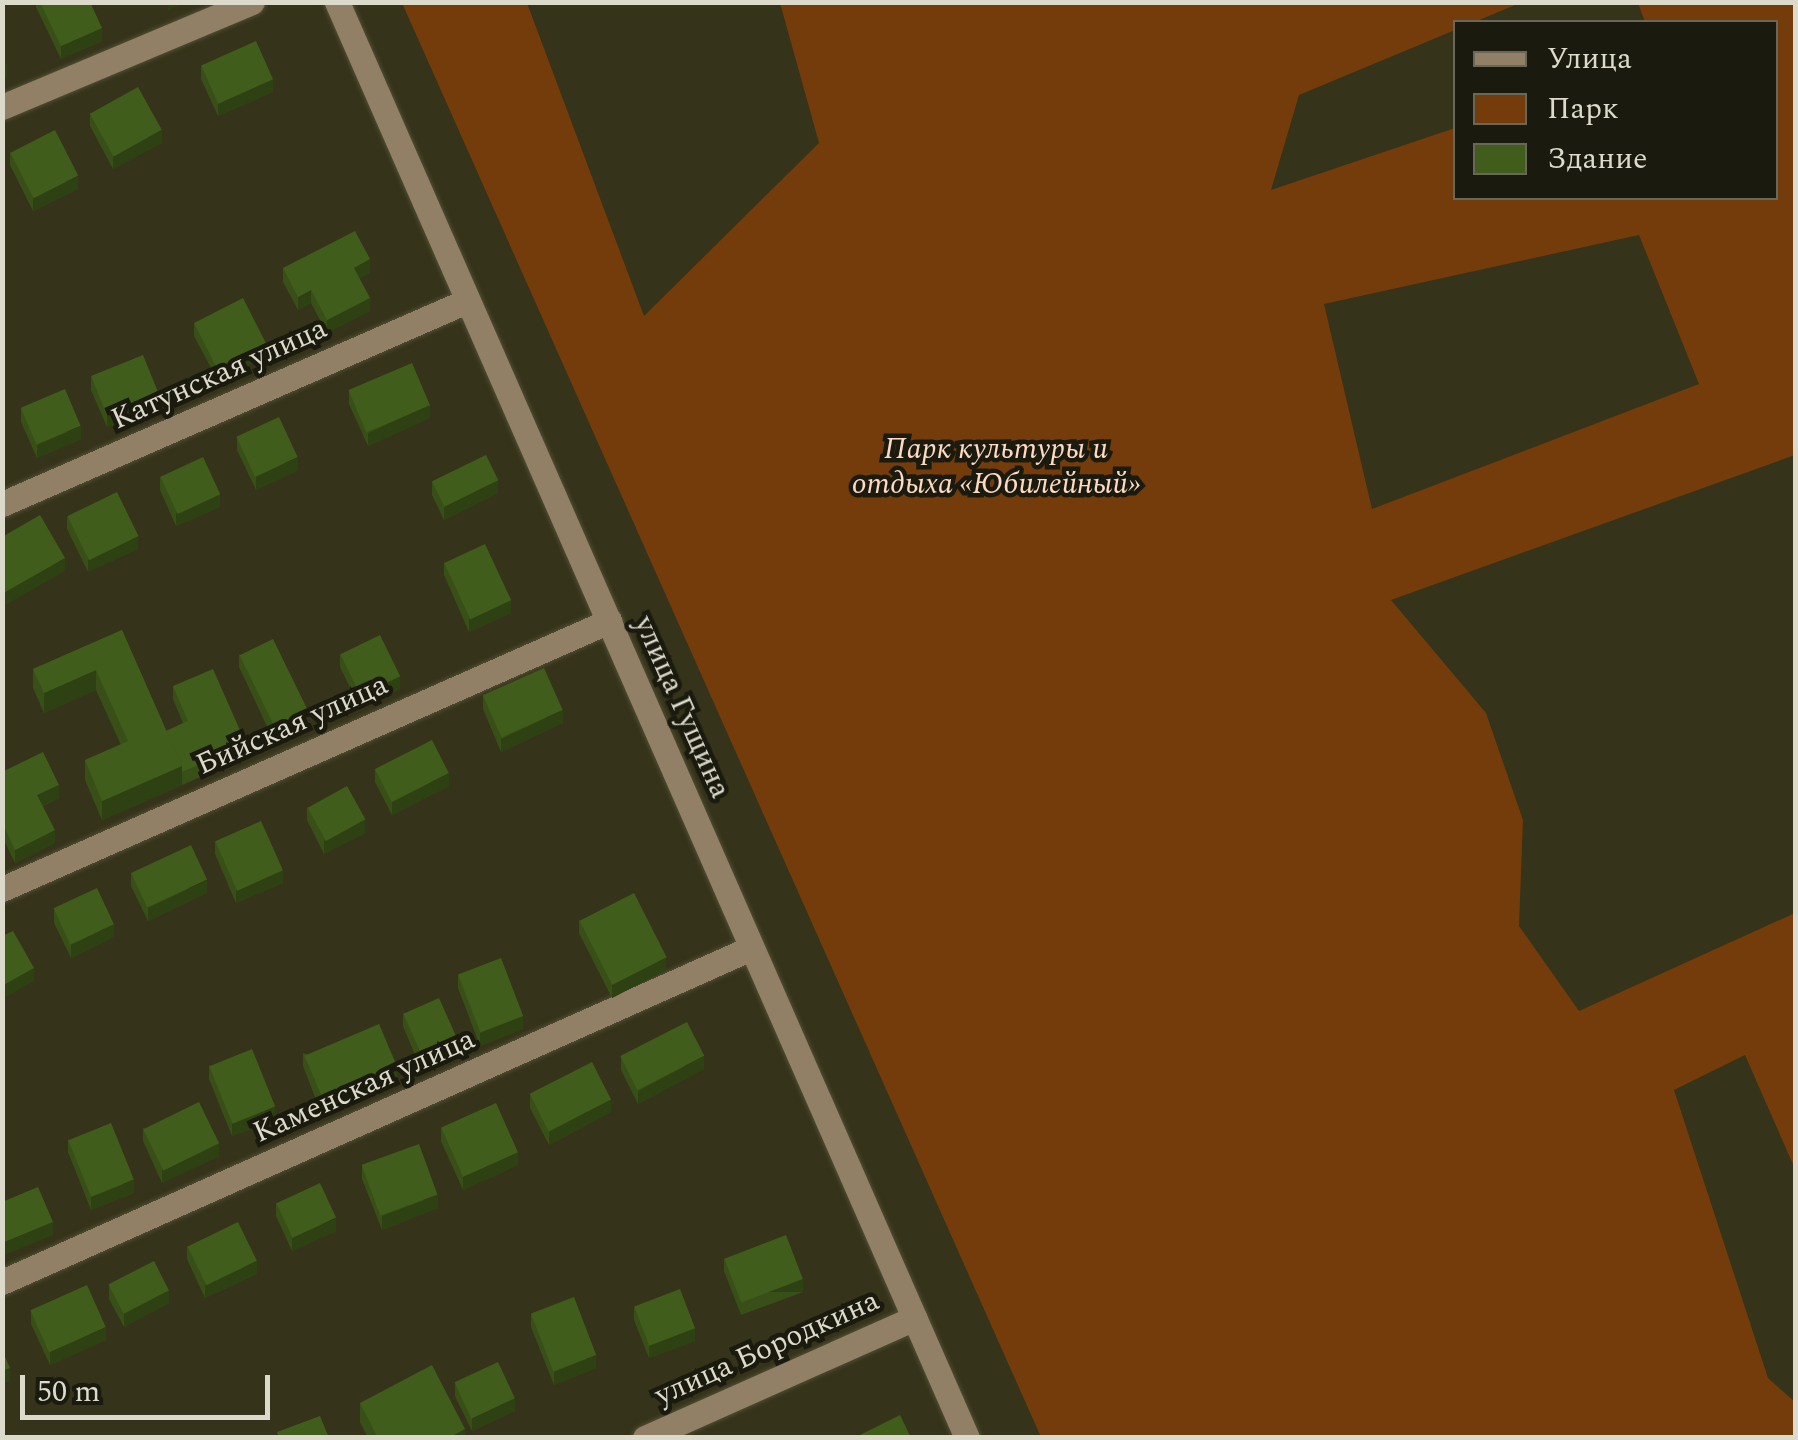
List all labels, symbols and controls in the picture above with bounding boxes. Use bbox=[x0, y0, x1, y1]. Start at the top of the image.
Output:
legend bbox=[1453, 20, 1778, 200]
text: Улица bbox=[1547, 36, 1632, 82]
text: Парк bbox=[1547, 86, 1619, 132]
text: Здание bbox=[1547, 136, 1648, 182]
street label: Катунская улица bbox=[106, 310, 332, 438]
park label: Парк культуры и отдыха «Юбилейный» bbox=[852, 431, 1140, 502]
street label: улица Гущина bbox=[626, 610, 738, 804]
street label: Бийская улица bbox=[191, 667, 393, 783]
street label: Каменская улица bbox=[248, 1021, 480, 1151]
street label: улица Бородкина bbox=[649, 1282, 885, 1414]
scale bar bbox=[25, 1355, 275, 1417]
text: 50 m bbox=[37, 1369, 100, 1415]

